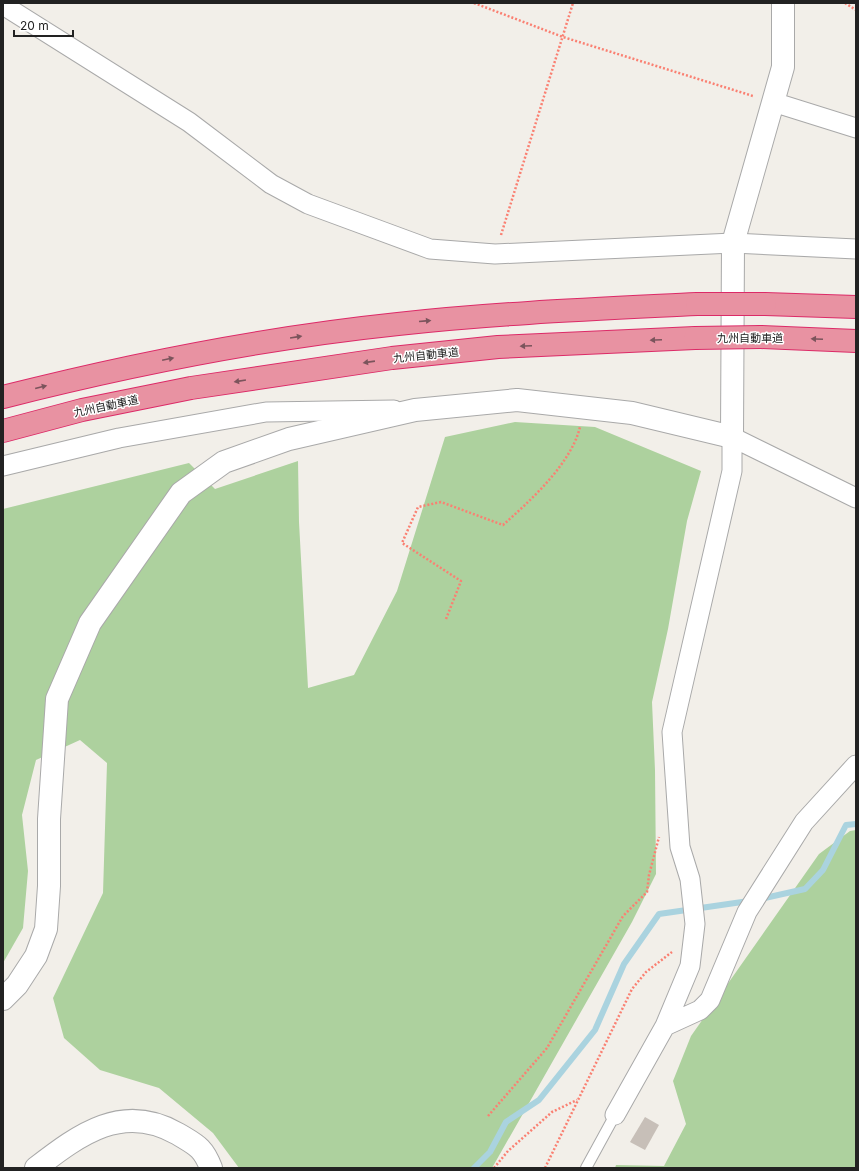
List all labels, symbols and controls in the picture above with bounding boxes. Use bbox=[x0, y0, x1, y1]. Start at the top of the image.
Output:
scale bar bbox=[14, 12, 73, 38]
text: 20 m bbox=[20, 18, 49, 33]
one-way arrow bbox=[419, 318, 431, 324]
street label: 九州自動車道 bbox=[717, 331, 783, 345]
one-way arrow bbox=[290, 334, 302, 340]
one-way arrow bbox=[811, 336, 823, 343]
one-way arrow bbox=[649, 337, 662, 343]
one-way arrow bbox=[520, 342, 532, 349]
street label: 九州自動車道 bbox=[392, 345, 460, 365]
one-way arrow bbox=[162, 355, 174, 361]
one-way arrow bbox=[363, 359, 375, 365]
one-way arrow bbox=[234, 378, 246, 384]
one-way arrow bbox=[35, 384, 47, 390]
street label: 九州自動車道 bbox=[72, 392, 140, 420]

